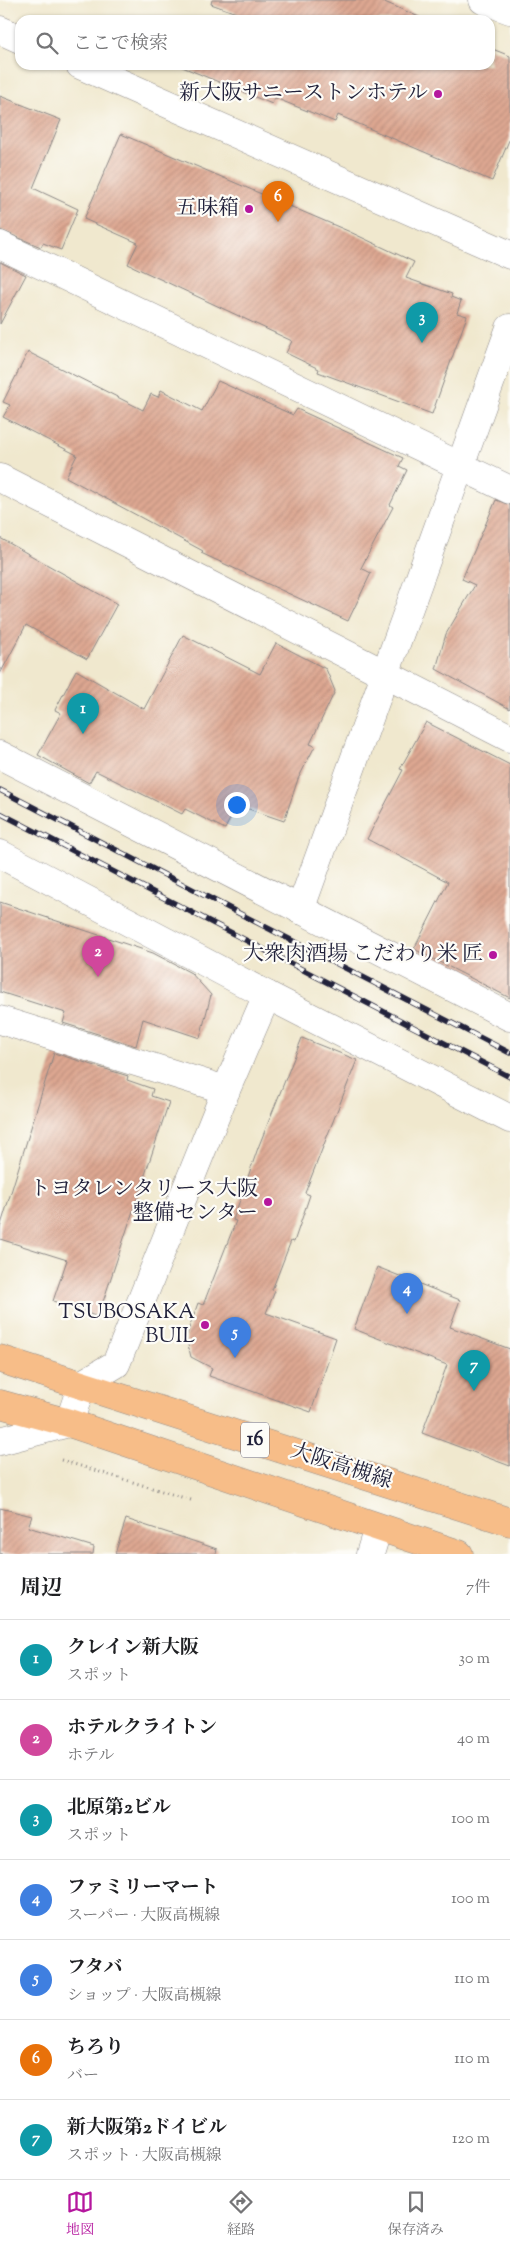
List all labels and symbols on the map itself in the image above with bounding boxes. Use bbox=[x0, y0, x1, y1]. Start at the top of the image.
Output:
place label: 新大阪サニーストンホテル bbox=[179, 79, 428, 109]
marker: 新大阪サニーストンホテル bbox=[432, 88, 444, 100]
pin: 6 bbox=[262, 181, 294, 222]
place label: 五味箱 bbox=[176, 194, 239, 224]
marker: 五味箱 bbox=[243, 203, 255, 215]
pin: 3 bbox=[406, 302, 438, 343]
pin: 1 bbox=[67, 693, 99, 734]
your location bbox=[224, 792, 250, 818]
pin: 2 bbox=[82, 936, 114, 977]
place label: 大衆肉酒場 こだわり米 匠 bbox=[243, 940, 483, 970]
marker: 大衆肉酒場 こだわり米 匠 bbox=[487, 949, 499, 961]
place label: トヨタレンタリース大阪 整備センター bbox=[29, 1175, 258, 1229]
marker: トヨタレンタリース大阪 整備センター bbox=[262, 1196, 274, 1208]
pin: 4 bbox=[391, 1273, 423, 1314]
place label: TSUBOSAKA BUIL bbox=[58, 1298, 195, 1352]
pin: 5 bbox=[219, 1317, 251, 1358]
marker: TSUBOSAKA BUIL bbox=[199, 1319, 211, 1331]
pin: 7 bbox=[458, 1350, 490, 1391]
road number: 16 bbox=[241, 1422, 269, 1458]
street label: 大阪高槻線 bbox=[286, 1437, 396, 1497]

